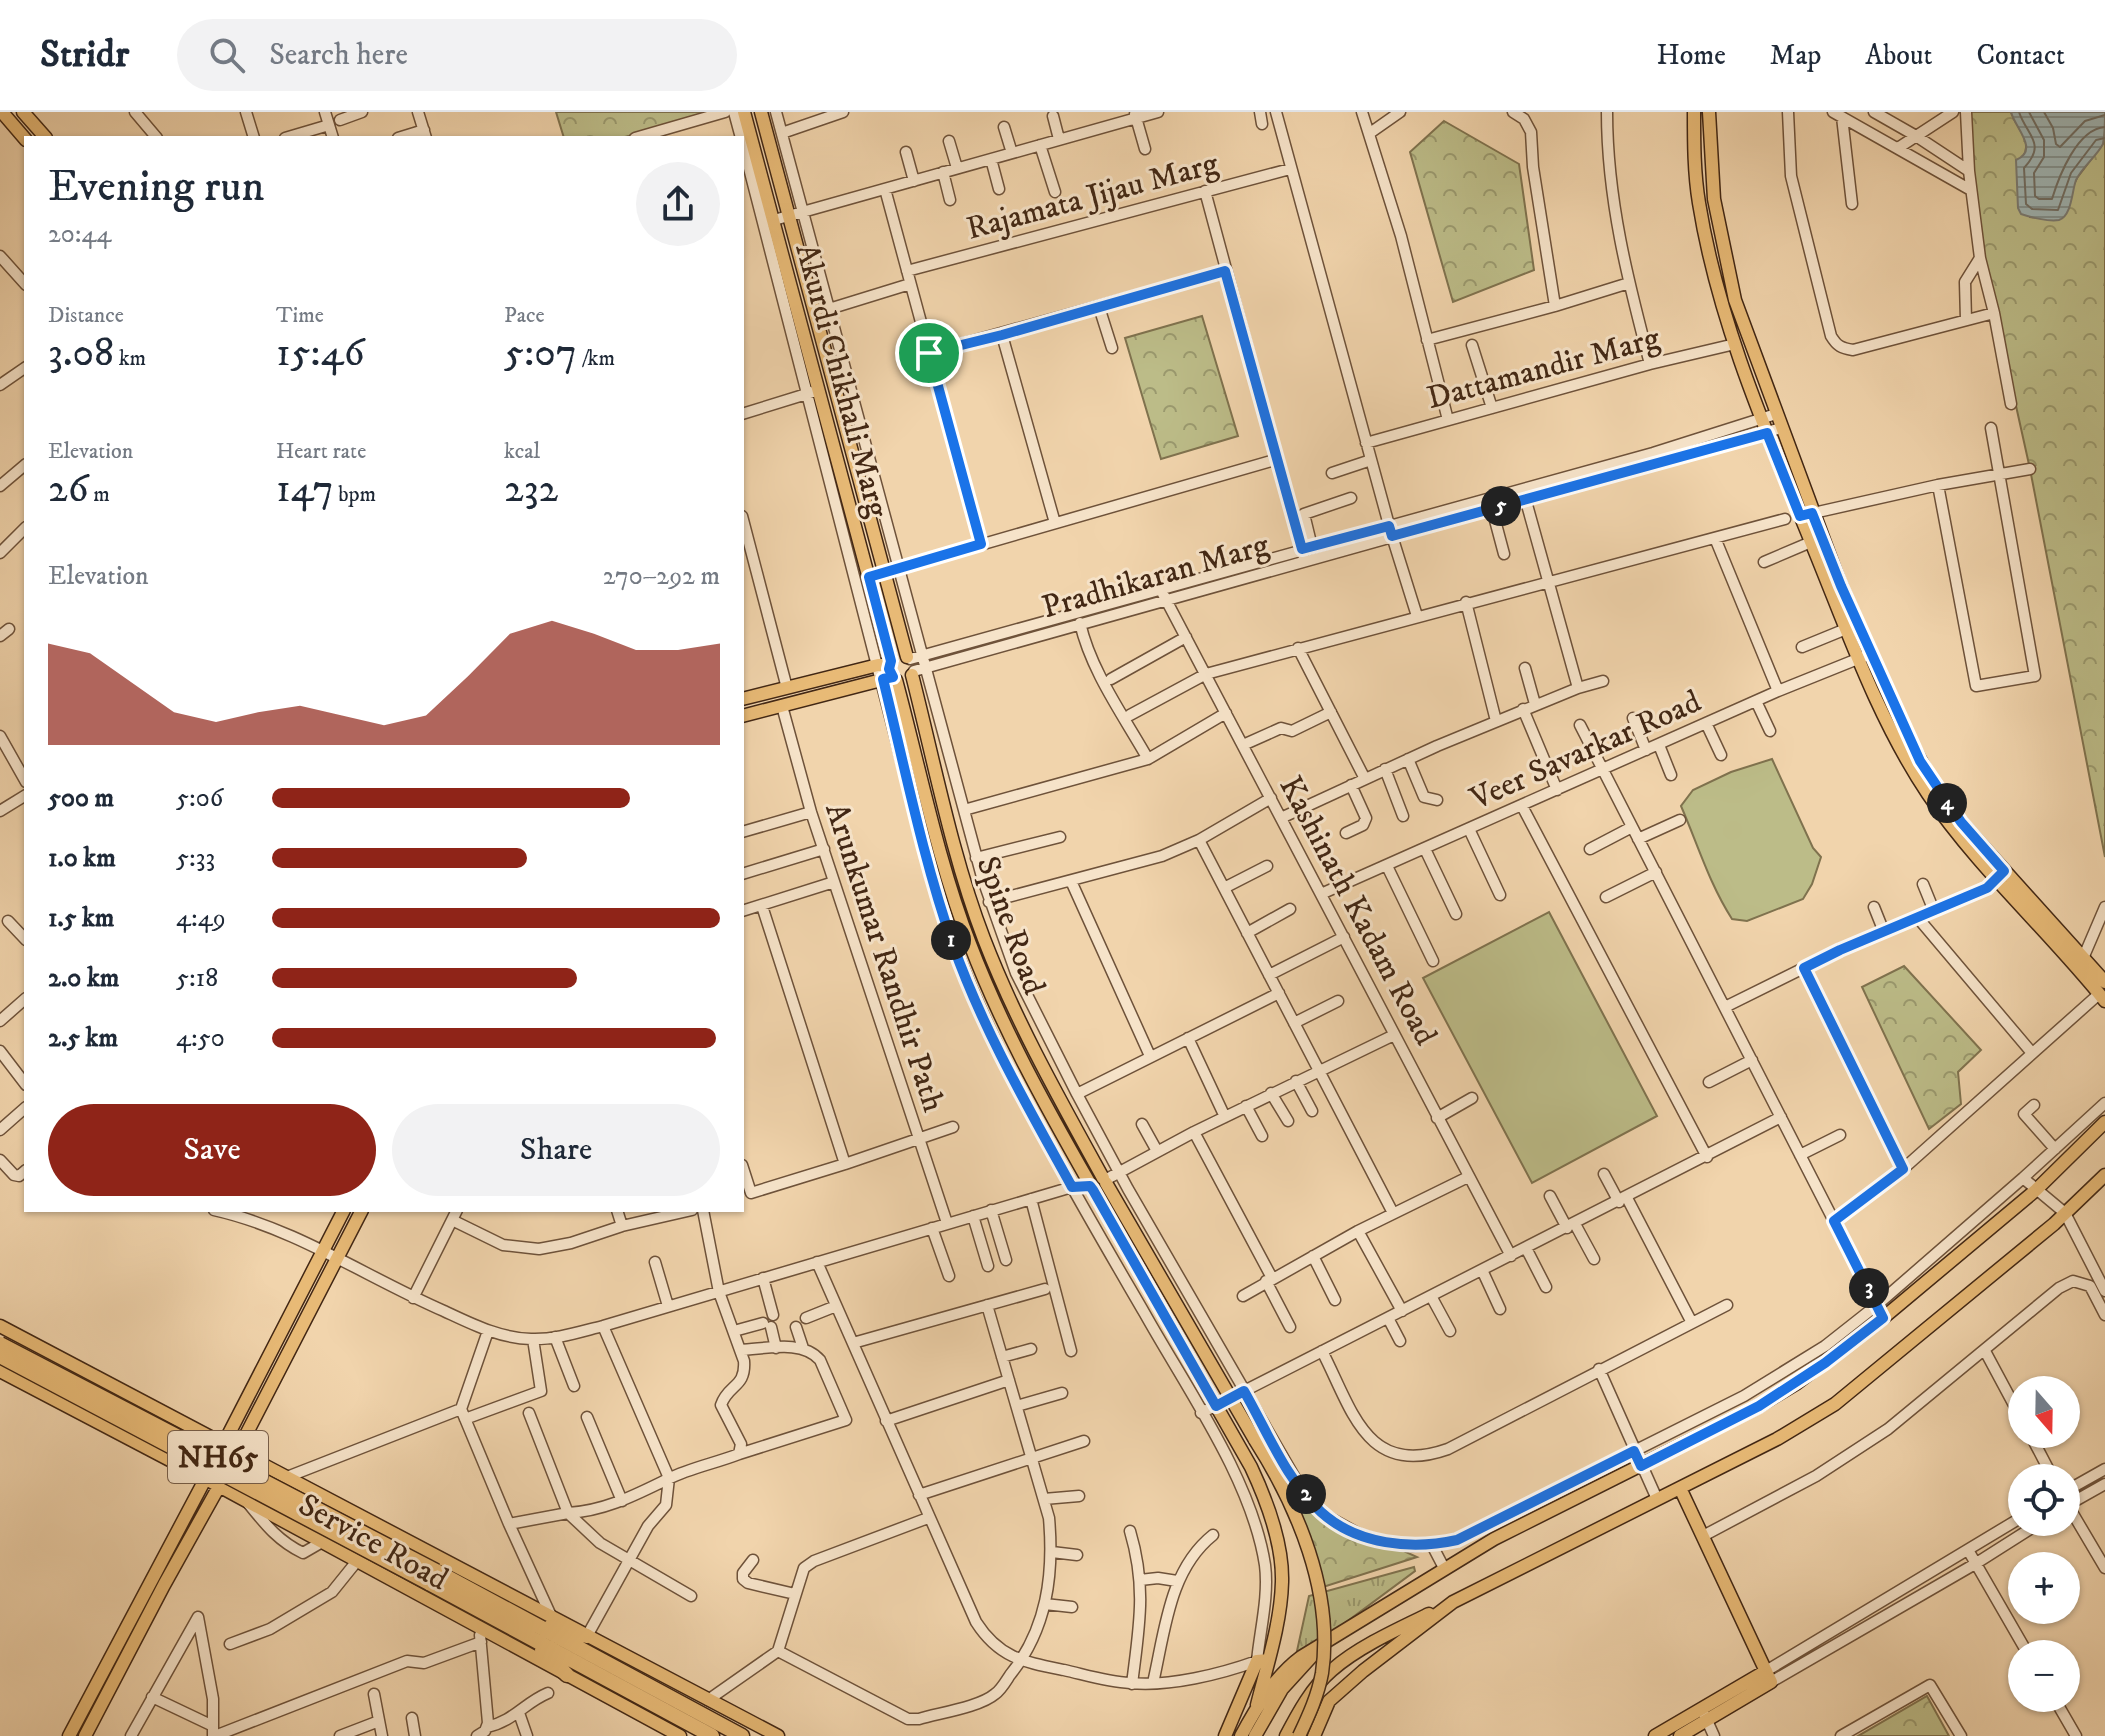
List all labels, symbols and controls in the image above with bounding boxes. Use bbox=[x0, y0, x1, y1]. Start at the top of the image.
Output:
search box bbox=[177, 19, 737, 91]
text: Stridr bbox=[40, 31, 129, 79]
icon: search bbox=[205, 33, 249, 77]
text: Search here bbox=[269, 37, 408, 74]
text: Home bbox=[1657, 38, 1726, 73]
text: Map bbox=[1770, 38, 1821, 73]
text: About bbox=[1865, 38, 1932, 73]
text: Contact bbox=[1976, 38, 2065, 73]
street label: Rajamata Jijau Marg bbox=[962, 144, 1223, 250]
text: Evening run bbox=[48, 160, 265, 215]
button: share bbox=[636, 162, 720, 246]
text: 20:44 bbox=[48, 218, 111, 251]
street label: Akurdi Chikhali Marg bbox=[785, 239, 897, 522]
text: Distance bbox=[48, 302, 124, 329]
text: Time bbox=[276, 302, 324, 329]
text: Pace bbox=[504, 302, 545, 329]
pin bbox=[895, 319, 963, 387]
street label: Dattamandir Marg bbox=[1423, 319, 1665, 419]
text: 3.08 bbox=[48, 329, 114, 379]
text: 15:46 bbox=[276, 329, 365, 379]
text: 5:07 bbox=[504, 329, 577, 379]
icon: arrive bbox=[907, 331, 951, 375]
text: km bbox=[114, 345, 146, 372]
text: /km bbox=[577, 345, 615, 372]
text: Elevation bbox=[48, 438, 133, 465]
text: Heart rate bbox=[276, 438, 366, 465]
text: kcal bbox=[504, 438, 540, 465]
text: 26 bbox=[48, 465, 88, 515]
text: 147 bbox=[276, 465, 333, 515]
text: 232 bbox=[504, 465, 558, 515]
text: m bbox=[88, 481, 110, 508]
text: bpm bbox=[333, 481, 376, 508]
pin: 5 bbox=[1481, 486, 1521, 526]
text: 5 bbox=[1496, 492, 1506, 519]
street label: Pradhikaran Marg bbox=[1038, 525, 1274, 628]
text: Elevation bbox=[48, 560, 149, 593]
text: 270–292 m bbox=[603, 560, 720, 593]
street label: Veer Savarkar Road bbox=[1463, 682, 1707, 820]
street label: Kashinath Kadam Road bbox=[1269, 770, 1445, 1052]
text: 500 m bbox=[48, 782, 114, 815]
text: 5:06 bbox=[176, 782, 223, 815]
pin: 4 bbox=[1927, 783, 1967, 823]
text: 4 bbox=[1941, 789, 1953, 816]
street label: Arunkumar Randhir Path bbox=[815, 798, 953, 1117]
text: 1.0 km bbox=[48, 842, 116, 875]
text: 5:33 bbox=[176, 842, 215, 875]
street label: Spine Road bbox=[967, 851, 1054, 1000]
text: 1.5 km bbox=[48, 902, 114, 935]
text: 4:49 bbox=[176, 902, 226, 935]
pin: 1 bbox=[931, 920, 971, 960]
text: 1 bbox=[947, 926, 955, 953]
text: 2.0 km bbox=[48, 962, 119, 995]
text: 5:18 bbox=[176, 962, 218, 995]
text: 2.5 km bbox=[48, 1022, 118, 1055]
text: 4:50 bbox=[176, 1022, 225, 1055]
button: Save bbox=[48, 1104, 376, 1196]
button: Share bbox=[392, 1104, 720, 1196]
pin: 3 bbox=[1849, 1268, 1889, 1308]
text: 3 bbox=[1865, 1274, 1873, 1301]
north arrow bbox=[2008, 1376, 2080, 1448]
map controls bbox=[2008, 1376, 2080, 1712]
road number: NH65 bbox=[168, 1431, 268, 1483]
button: locate bbox=[2008, 1464, 2080, 1536]
pin: 2 bbox=[1286, 1474, 1326, 1514]
text: 2 bbox=[1301, 1480, 1311, 1507]
street label: Service Road bbox=[291, 1485, 455, 1600]
button: + bbox=[2008, 1552, 2080, 1624]
button: − bbox=[2008, 1640, 2080, 1712]

